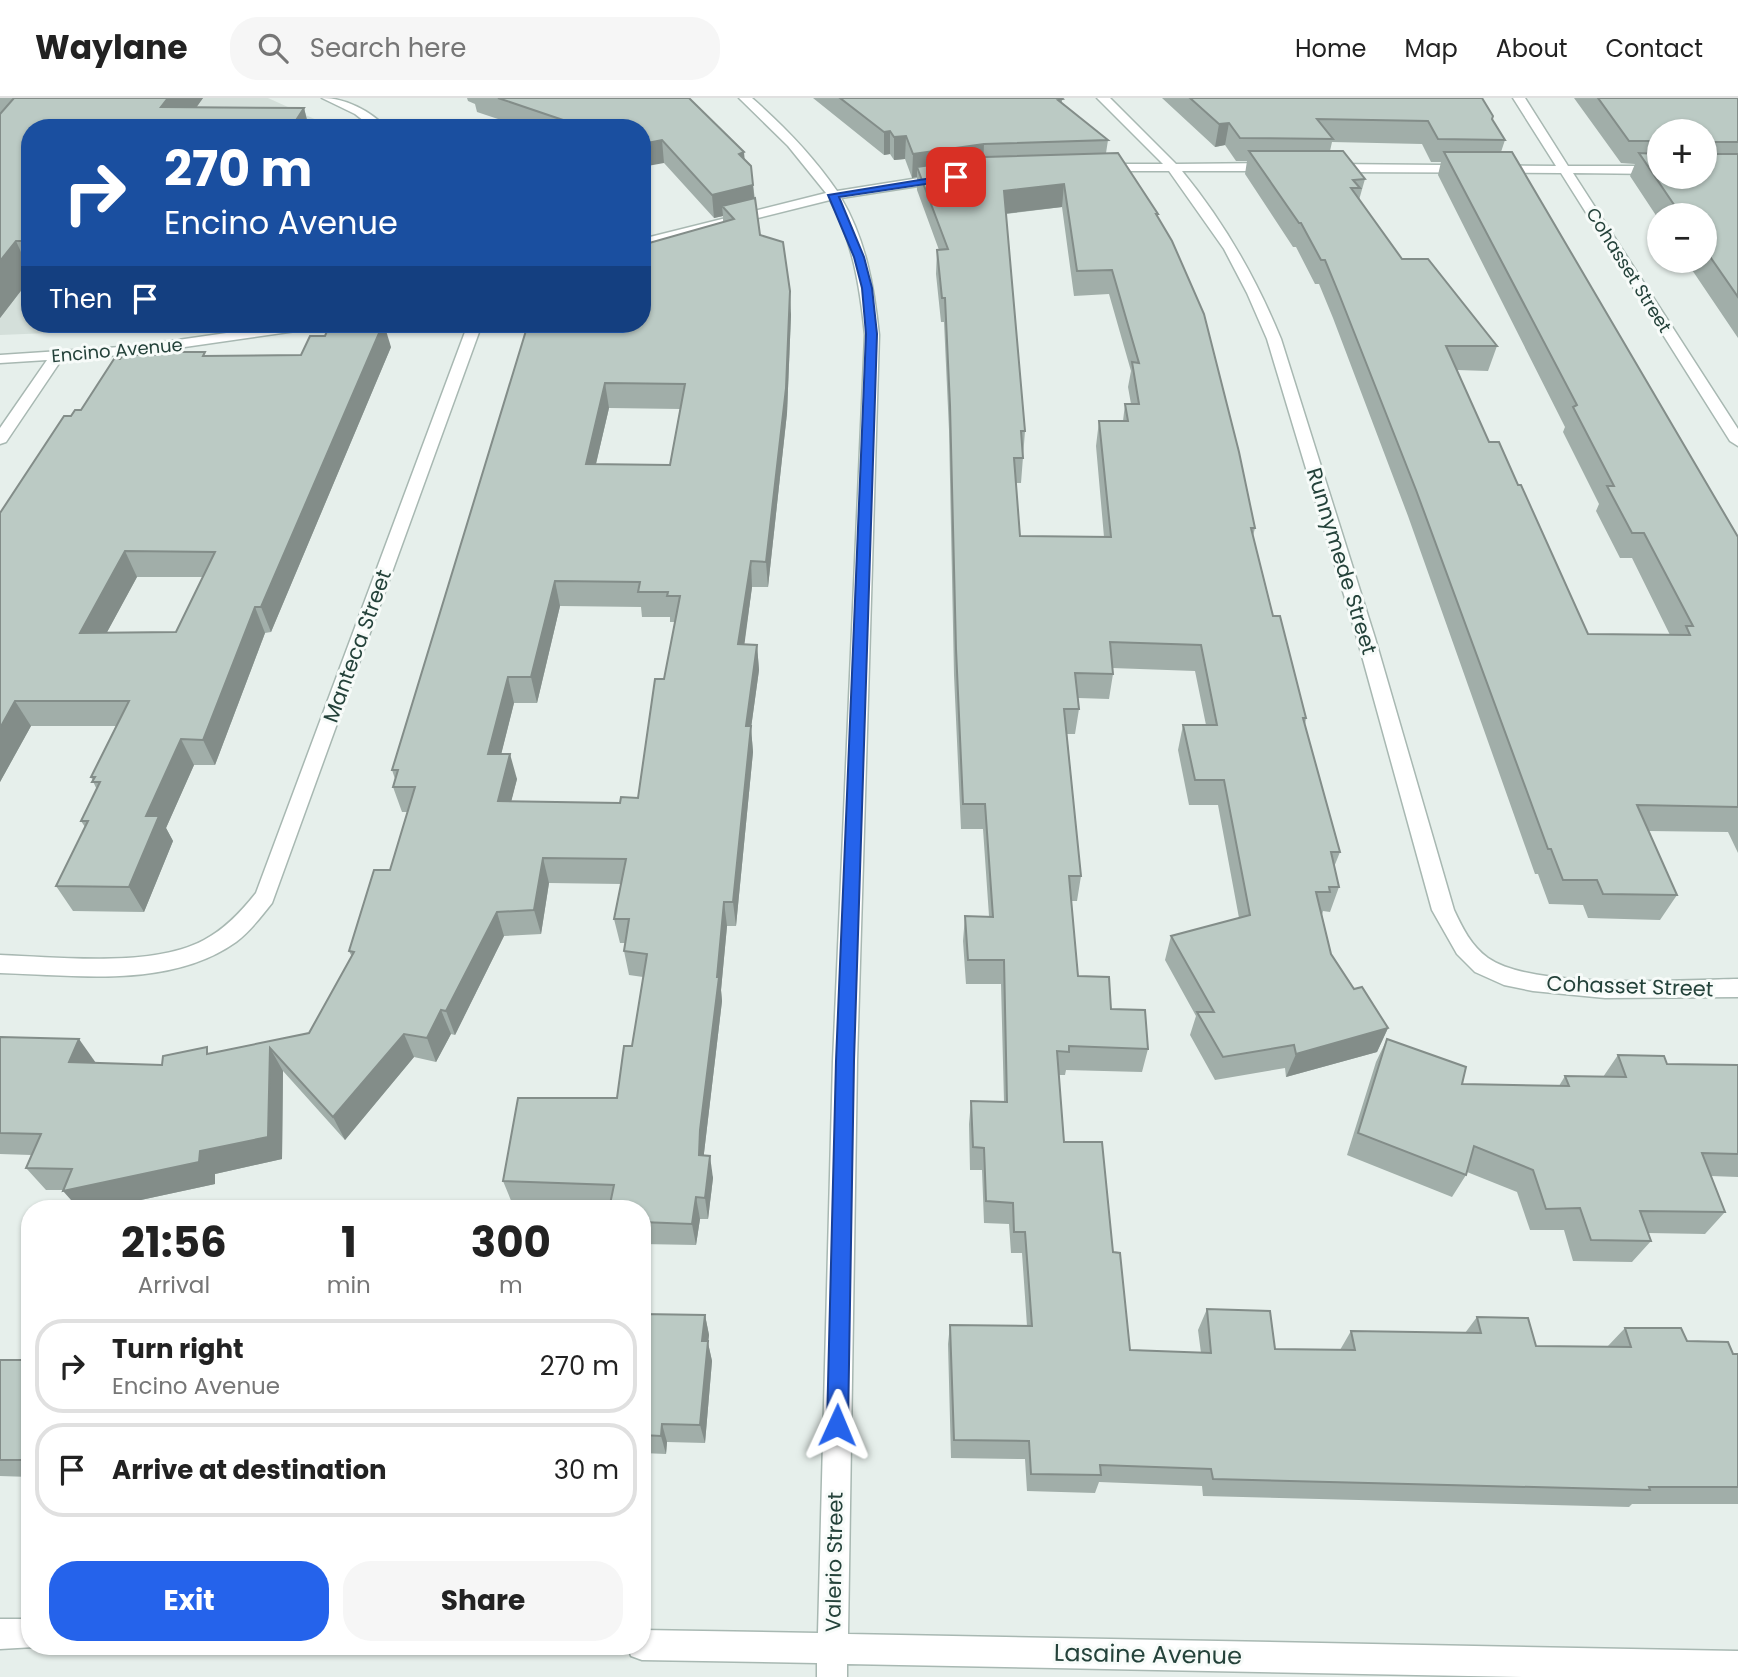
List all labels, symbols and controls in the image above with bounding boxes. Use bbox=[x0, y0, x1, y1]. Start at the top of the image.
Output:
search box bbox=[230, 17, 720, 80]
text: Waylane bbox=[35, 24, 188, 71]
icon: search bbox=[254, 29, 292, 67]
text: Search here bbox=[310, 30, 466, 66]
text: Home bbox=[1295, 32, 1367, 65]
text: Map bbox=[1405, 32, 1458, 65]
text: About bbox=[1496, 32, 1567, 65]
text: Contact bbox=[1605, 32, 1703, 65]
map controls bbox=[1647, 119, 1717, 273]
button: + bbox=[1647, 119, 1717, 189]
text: 270 m bbox=[164, 135, 312, 203]
icon: right bbox=[49, 147, 140, 238]
pin bbox=[926, 147, 986, 207]
icon: arrive bbox=[937, 158, 975, 196]
text: Encino Avenue bbox=[164, 200, 398, 245]
street label: Cohasset Street bbox=[1580, 203, 1678, 337]
button: − bbox=[1647, 203, 1717, 273]
icon: arrive bbox=[126, 280, 164, 318]
text: Then bbox=[49, 281, 112, 317]
street label: Encino Avenue bbox=[50, 332, 184, 368]
street label: Runnymede Street bbox=[1300, 464, 1384, 658]
street label: Manteca Street bbox=[316, 566, 398, 726]
street label: Cohasset Street bbox=[1546, 969, 1714, 1003]
text: 21:56 bbox=[121, 1213, 227, 1272]
text: 1 bbox=[341, 1213, 357, 1272]
text: 300 bbox=[471, 1213, 551, 1272]
text: Arrival bbox=[138, 1269, 210, 1301]
text: min bbox=[327, 1269, 371, 1301]
text: m bbox=[499, 1269, 523, 1301]
text: Turn right bbox=[112, 1331, 244, 1367]
icon: right bbox=[53, 1347, 91, 1385]
text: 270 m bbox=[540, 1348, 619, 1384]
text: Encino Avenue bbox=[112, 1370, 280, 1402]
position arrow bbox=[800, 1388, 874, 1462]
icon: arrive bbox=[53, 1451, 91, 1489]
text: Arrive at destination bbox=[112, 1452, 387, 1488]
text: 30 m bbox=[554, 1452, 619, 1488]
street label: Valerio Street bbox=[818, 1492, 850, 1632]
button: Exit bbox=[49, 1561, 329, 1641]
button: Share bbox=[343, 1561, 623, 1641]
street label: Lasaine Avenue bbox=[1054, 1636, 1242, 1672]

